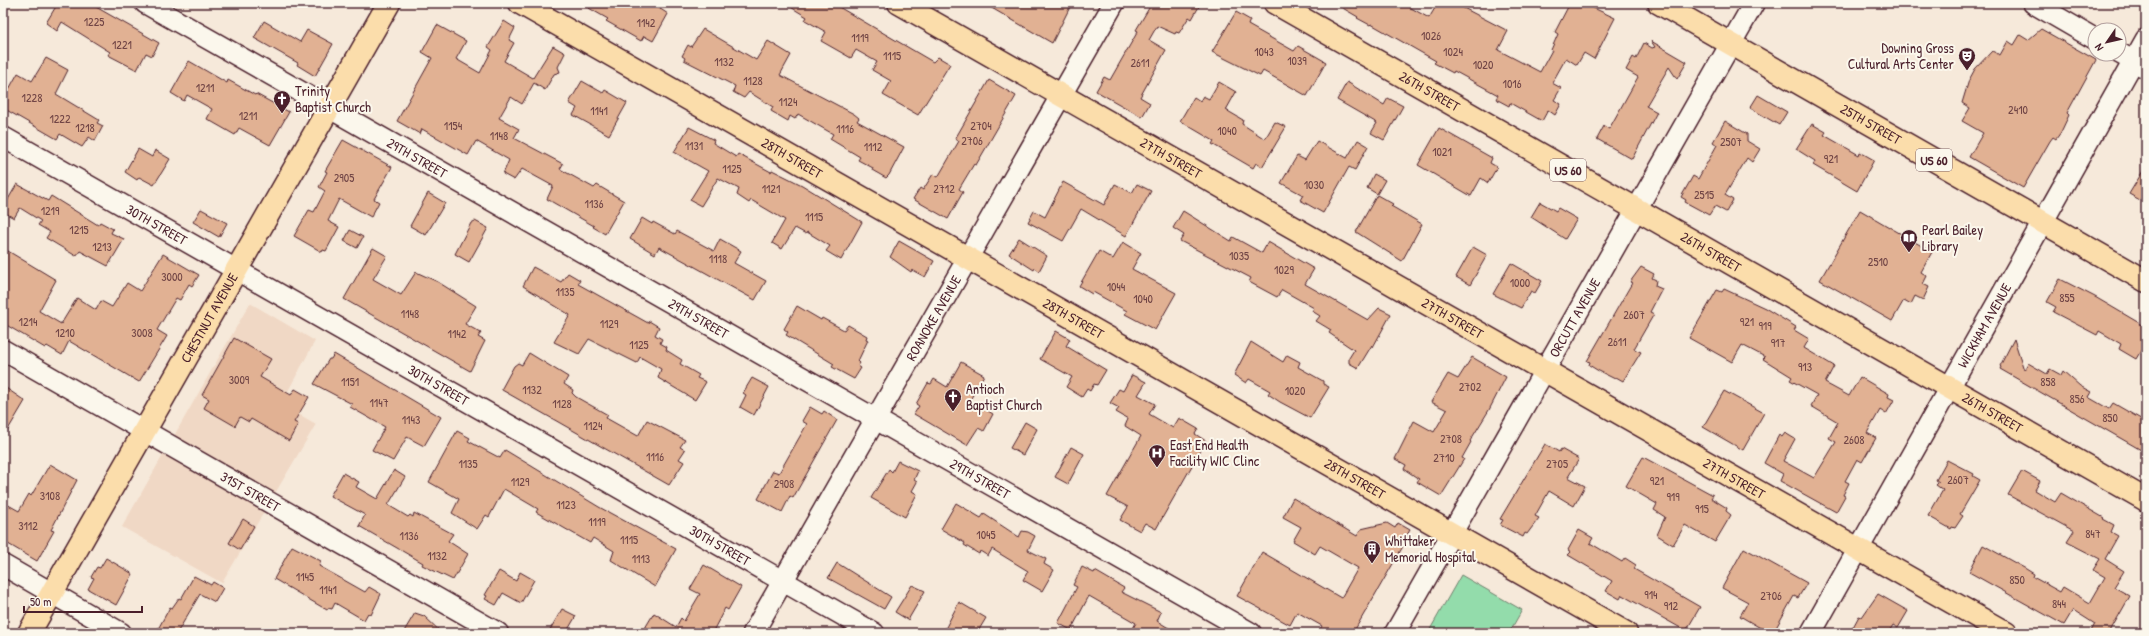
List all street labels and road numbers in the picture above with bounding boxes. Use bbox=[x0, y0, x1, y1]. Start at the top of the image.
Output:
street label: 26TH STREET bbox=[1396, 66, 1464, 116]
street label: 25TH STREET bbox=[1837, 99, 1905, 149]
street label: 27TH STREET bbox=[1137, 132, 1206, 183]
street label: 29TH STREET bbox=[384, 133, 451, 182]
street label: 28TH STREET bbox=[758, 133, 827, 183]
road number: US 60 bbox=[1916, 149, 1952, 171]
road number: US 60 bbox=[1550, 159, 1586, 181]
street label: 30TH STREET bbox=[123, 199, 191, 249]
street label: 26TH STREET bbox=[1678, 227, 1745, 276]
street label: CHESTNUT AVENUE bbox=[175, 269, 242, 366]
street label: ROANOKE AVENUE bbox=[901, 272, 965, 364]
street label: ORCUTT AVENUE bbox=[1544, 274, 1604, 360]
street label: WICKHAM AVENUE bbox=[1953, 280, 2015, 371]
street label: 29TH STREET bbox=[665, 293, 733, 343]
street label: 28TH STREET bbox=[1040, 293, 1108, 343]
street label: 27TH STREET bbox=[1419, 293, 1488, 343]
street label: 30TH STREET bbox=[405, 360, 473, 410]
street label: 26TH STREET bbox=[1959, 387, 2027, 437]
street label: 28TH STREET bbox=[1321, 453, 1390, 503]
street label: 27TH STREET bbox=[1700, 453, 1769, 503]
street label: 29TH STREET bbox=[947, 454, 1014, 503]
street label: 31ST STREET bbox=[217, 466, 284, 516]
street label: 30TH STREET bbox=[686, 520, 754, 570]

